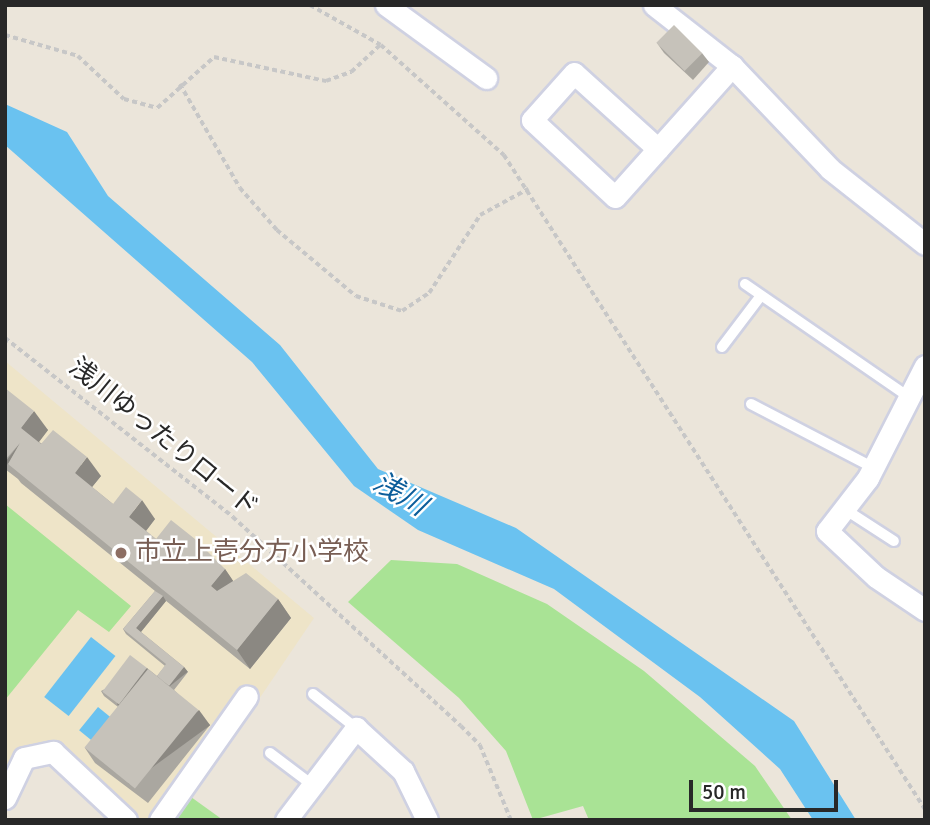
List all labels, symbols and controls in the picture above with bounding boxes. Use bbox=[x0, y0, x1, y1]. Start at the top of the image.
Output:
street label: 浅川ゆったりロード bbox=[62, 352, 264, 524]
water label: 浅川 bbox=[367, 465, 433, 523]
place label: 市立上壱分方小学校 bbox=[135, 537, 369, 569]
marker: 市立上壱分方小学校 bbox=[113, 545, 129, 561]
scale bar bbox=[692, 766, 841, 810]
text: 50 m bbox=[702, 779, 746, 805]

